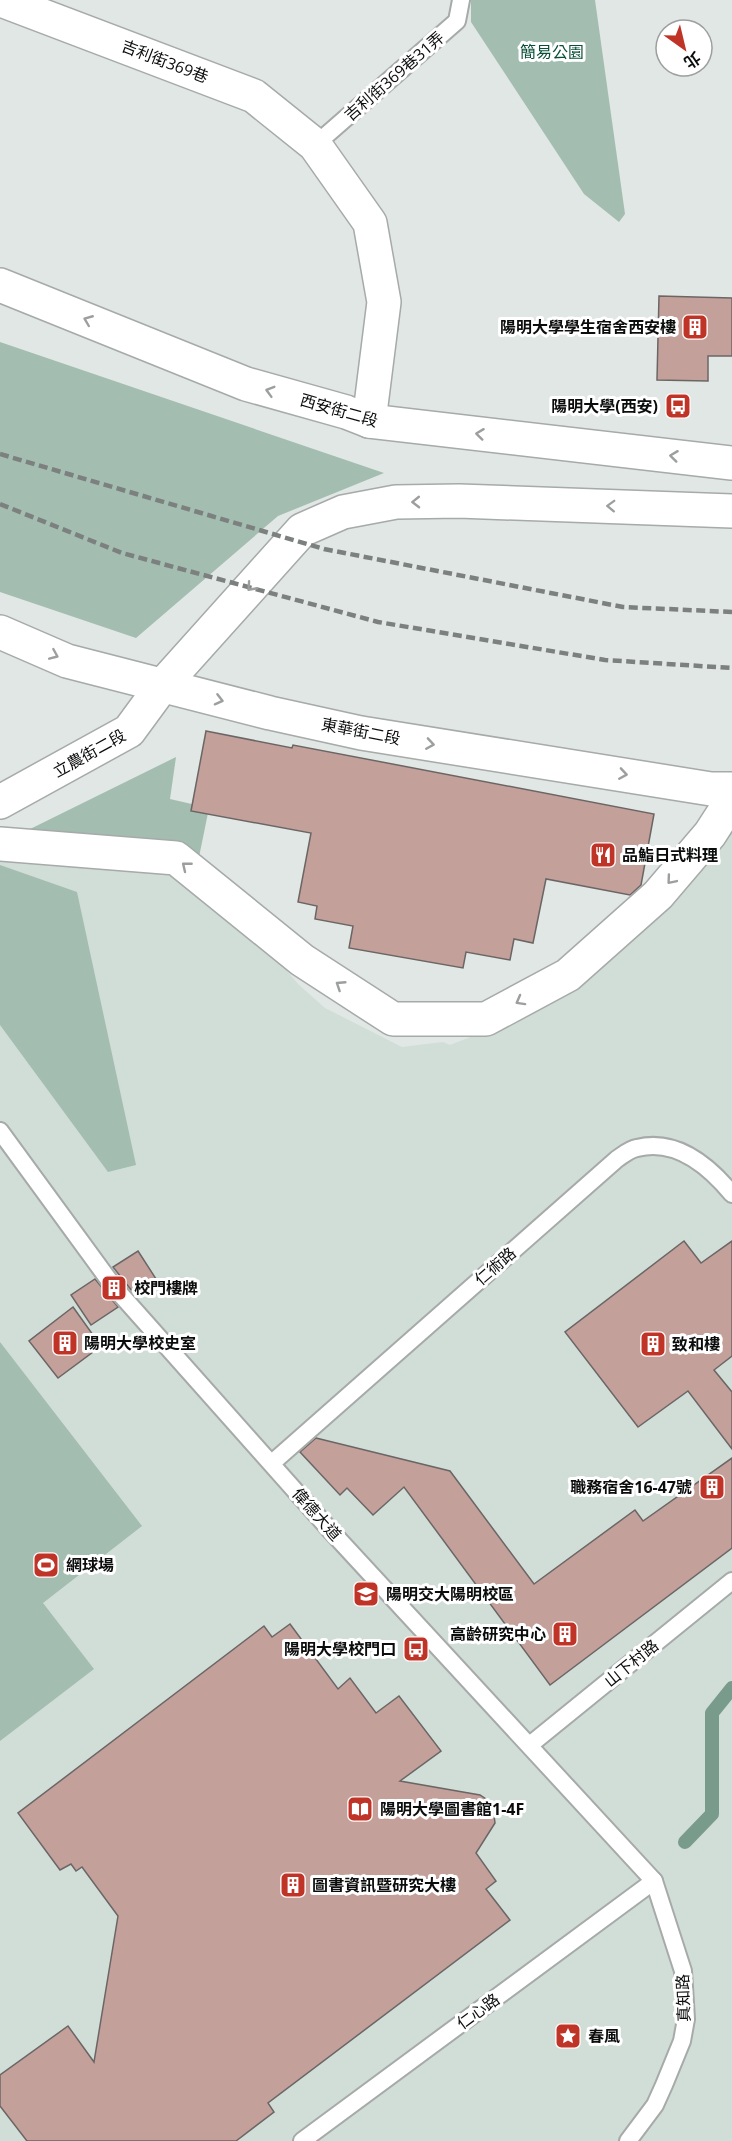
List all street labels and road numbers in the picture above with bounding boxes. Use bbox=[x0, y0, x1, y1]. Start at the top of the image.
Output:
street label: 吉利街369巷31弄 bbox=[339, 26, 449, 126]
street label: 吉利街369巷 bbox=[118, 34, 212, 88]
street label: 西安街二段 bbox=[298, 388, 380, 432]
street label: 東華街二段 bbox=[320, 713, 402, 749]
street label: 立農街二段 bbox=[49, 724, 129, 782]
street label: 仁術路 bbox=[470, 1242, 520, 1290]
street label: 偉德大道 bbox=[287, 1483, 347, 1545]
street label: 山下村路 bbox=[599, 1634, 663, 1692]
street label: 真知路 bbox=[671, 1974, 695, 2022]
street label: 仁心路 bbox=[452, 1988, 504, 2034]

